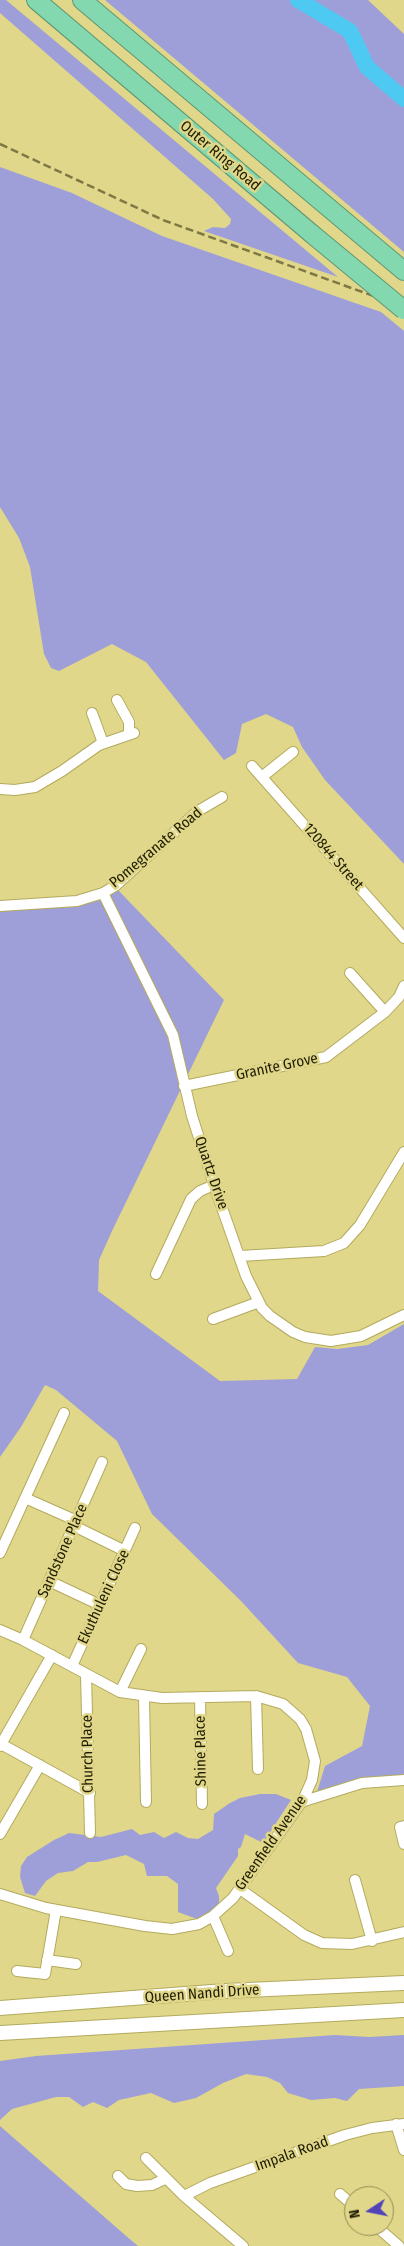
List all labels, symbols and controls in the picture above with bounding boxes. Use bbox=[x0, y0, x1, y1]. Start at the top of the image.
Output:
street label: Outer Ring Road bbox=[176, 117, 264, 195]
street label: Pomegranate Road bbox=[106, 804, 206, 892]
street label: 120844 Street bbox=[299, 820, 367, 894]
street label: Granite Grove bbox=[234, 1050, 320, 1084]
street label: Quartz Drive bbox=[190, 1134, 232, 1212]
street label: Sandstone Place bbox=[34, 1501, 92, 1601]
street label: Ekuthuleni Close bbox=[74, 1547, 134, 1647]
street label: Church Place bbox=[78, 1715, 98, 1793]
street label: Shine Place bbox=[191, 1716, 211, 1786]
street label: Greenfield Avenue bbox=[232, 1792, 310, 1894]
street label: Queen Nandi Drive bbox=[144, 1981, 260, 2007]
street label: Impala Road bbox=[253, 2132, 331, 2176]
north arrow bbox=[344, 2186, 394, 2236]
text: N bbox=[346, 2208, 364, 2220]

